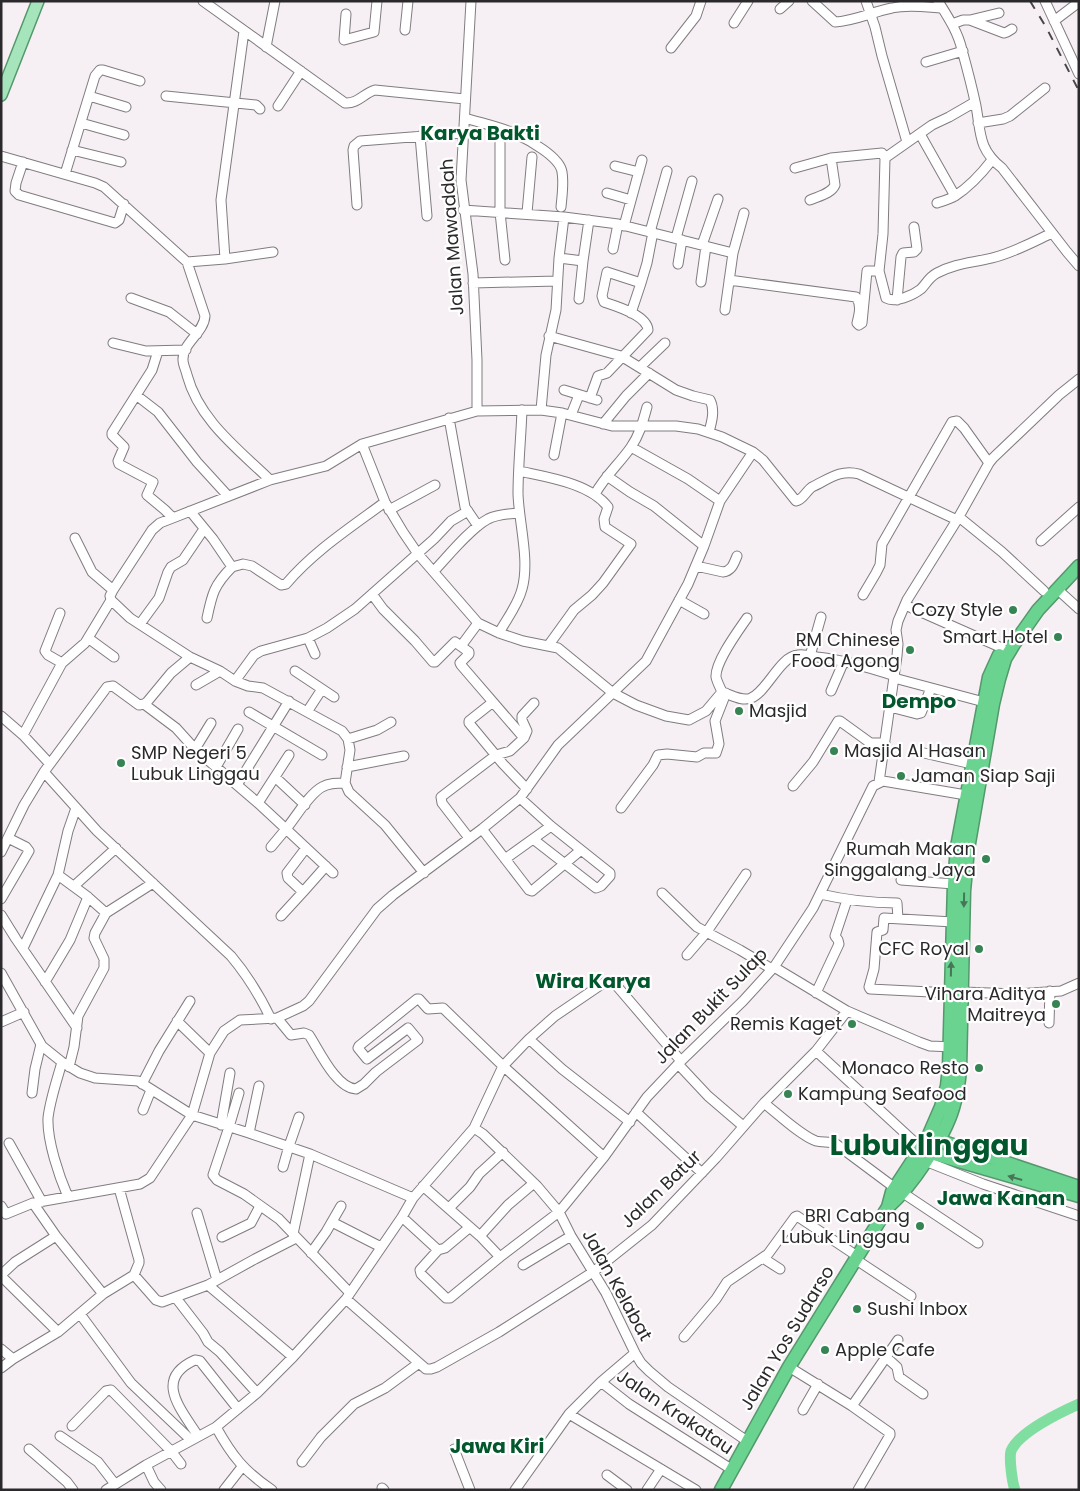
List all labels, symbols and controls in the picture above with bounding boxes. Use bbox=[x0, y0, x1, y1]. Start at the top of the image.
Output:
district label: Karya Bakti bbox=[420, 119, 540, 147]
street label: Jalan Mawaddah bbox=[434, 158, 469, 316]
place label: Cozy Style bbox=[912, 597, 1003, 622]
marker: Cozy Style bbox=[1007, 604, 1019, 616]
place label: Smart Hotel bbox=[943, 624, 1048, 649]
place label: RM Chinese Food Agong bbox=[791, 627, 900, 673]
marker: Smart Hotel bbox=[1052, 631, 1064, 643]
marker: RM Chinese Food Agong bbox=[904, 644, 916, 656]
district label: Dempo bbox=[882, 687, 956, 715]
place label: Masjid bbox=[749, 698, 807, 723]
marker: Masjid bbox=[733, 705, 745, 717]
place label: Masjid Al Hasan bbox=[844, 738, 986, 763]
place label: SMP Negeri 5 Lubuk Linggau bbox=[131, 740, 260, 786]
marker: Masjid Al Hasan bbox=[828, 745, 840, 757]
marker: SMP Negeri 5 Lubuk Linggau bbox=[115, 757, 127, 769]
place label: Jaman Siap Saji bbox=[911, 763, 1056, 788]
marker: Jaman Siap Saji bbox=[895, 770, 907, 782]
place label: Rumah Makan Singgalang Jaya bbox=[824, 836, 976, 882]
marker: Rumah Makan Singgalang Jaya bbox=[980, 853, 992, 865]
one-way arrow bbox=[960, 892, 968, 908]
place label: CFC Royal bbox=[878, 936, 969, 961]
street label: Jalan Bukit Sulap bbox=[648, 942, 773, 1069]
marker: CFC Royal bbox=[973, 943, 985, 955]
one-way arrow bbox=[948, 961, 956, 977]
district label: Wira Karya bbox=[535, 967, 651, 995]
place label: Vihara Aditya Maitreya bbox=[924, 981, 1046, 1027]
marker: Vihara Aditya Maitreya bbox=[1050, 998, 1062, 1010]
place label: Remis Kaget bbox=[730, 1011, 842, 1036]
marker: Remis Kaget bbox=[846, 1018, 858, 1030]
place label: Monaco Resto bbox=[841, 1055, 969, 1080]
marker: Monaco Resto bbox=[973, 1062, 985, 1074]
place label: Kampung Seafood bbox=[798, 1081, 967, 1106]
marker: Kampung Seafood bbox=[782, 1088, 794, 1100]
district label: Lubuklinggau bbox=[830, 1126, 1028, 1165]
street label: Jalan Batur bbox=[615, 1144, 706, 1233]
one-way arrow bbox=[1008, 1173, 1023, 1181]
district label: Jawa Kanan bbox=[937, 1184, 1065, 1212]
place label: BRI Cabang Lubuk Linggau bbox=[781, 1203, 910, 1249]
marker: BRI Cabang Lubuk Linggau bbox=[914, 1220, 926, 1232]
street label: Jalan Kelabat bbox=[576, 1224, 658, 1345]
street label: Jalan Yos Sudarso bbox=[733, 1261, 840, 1415]
place label: Sushi Inbox bbox=[867, 1296, 968, 1321]
marker: Sushi Inbox bbox=[851, 1303, 863, 1315]
place label: Apple Cafe bbox=[835, 1337, 935, 1362]
marker: Apple Cafe bbox=[819, 1344, 831, 1356]
street label: Jalan Krakatau bbox=[612, 1363, 739, 1460]
district label: Jawa Kiri bbox=[450, 1432, 544, 1460]

